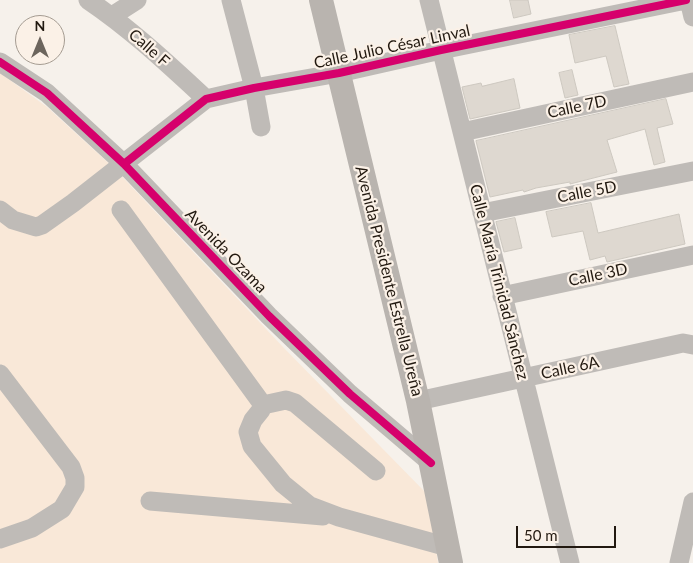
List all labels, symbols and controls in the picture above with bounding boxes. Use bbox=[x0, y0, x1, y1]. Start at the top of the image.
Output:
north arrow bbox=[15, 15, 65, 65]
text: N bbox=[35, 17, 45, 34]
street label: Calle Julio César Linval bbox=[312, 21, 472, 73]
street label: Calle F bbox=[125, 25, 173, 71]
street label: Calle 7D bbox=[546, 91, 608, 123]
street label: Avenida Presidente Estrella Ureña bbox=[351, 164, 427, 398]
street label: Calle 5D bbox=[556, 177, 618, 207]
street label: Calle María Trinidad Sánchez bbox=[465, 182, 533, 382]
street label: Avenida Ozama bbox=[181, 205, 271, 297]
street label: Calle 3D bbox=[567, 259, 629, 291]
street label: Calle 6A bbox=[539, 352, 601, 384]
scale bar bbox=[518, 516, 618, 548]
text: 50 m bbox=[524, 526, 558, 544]

